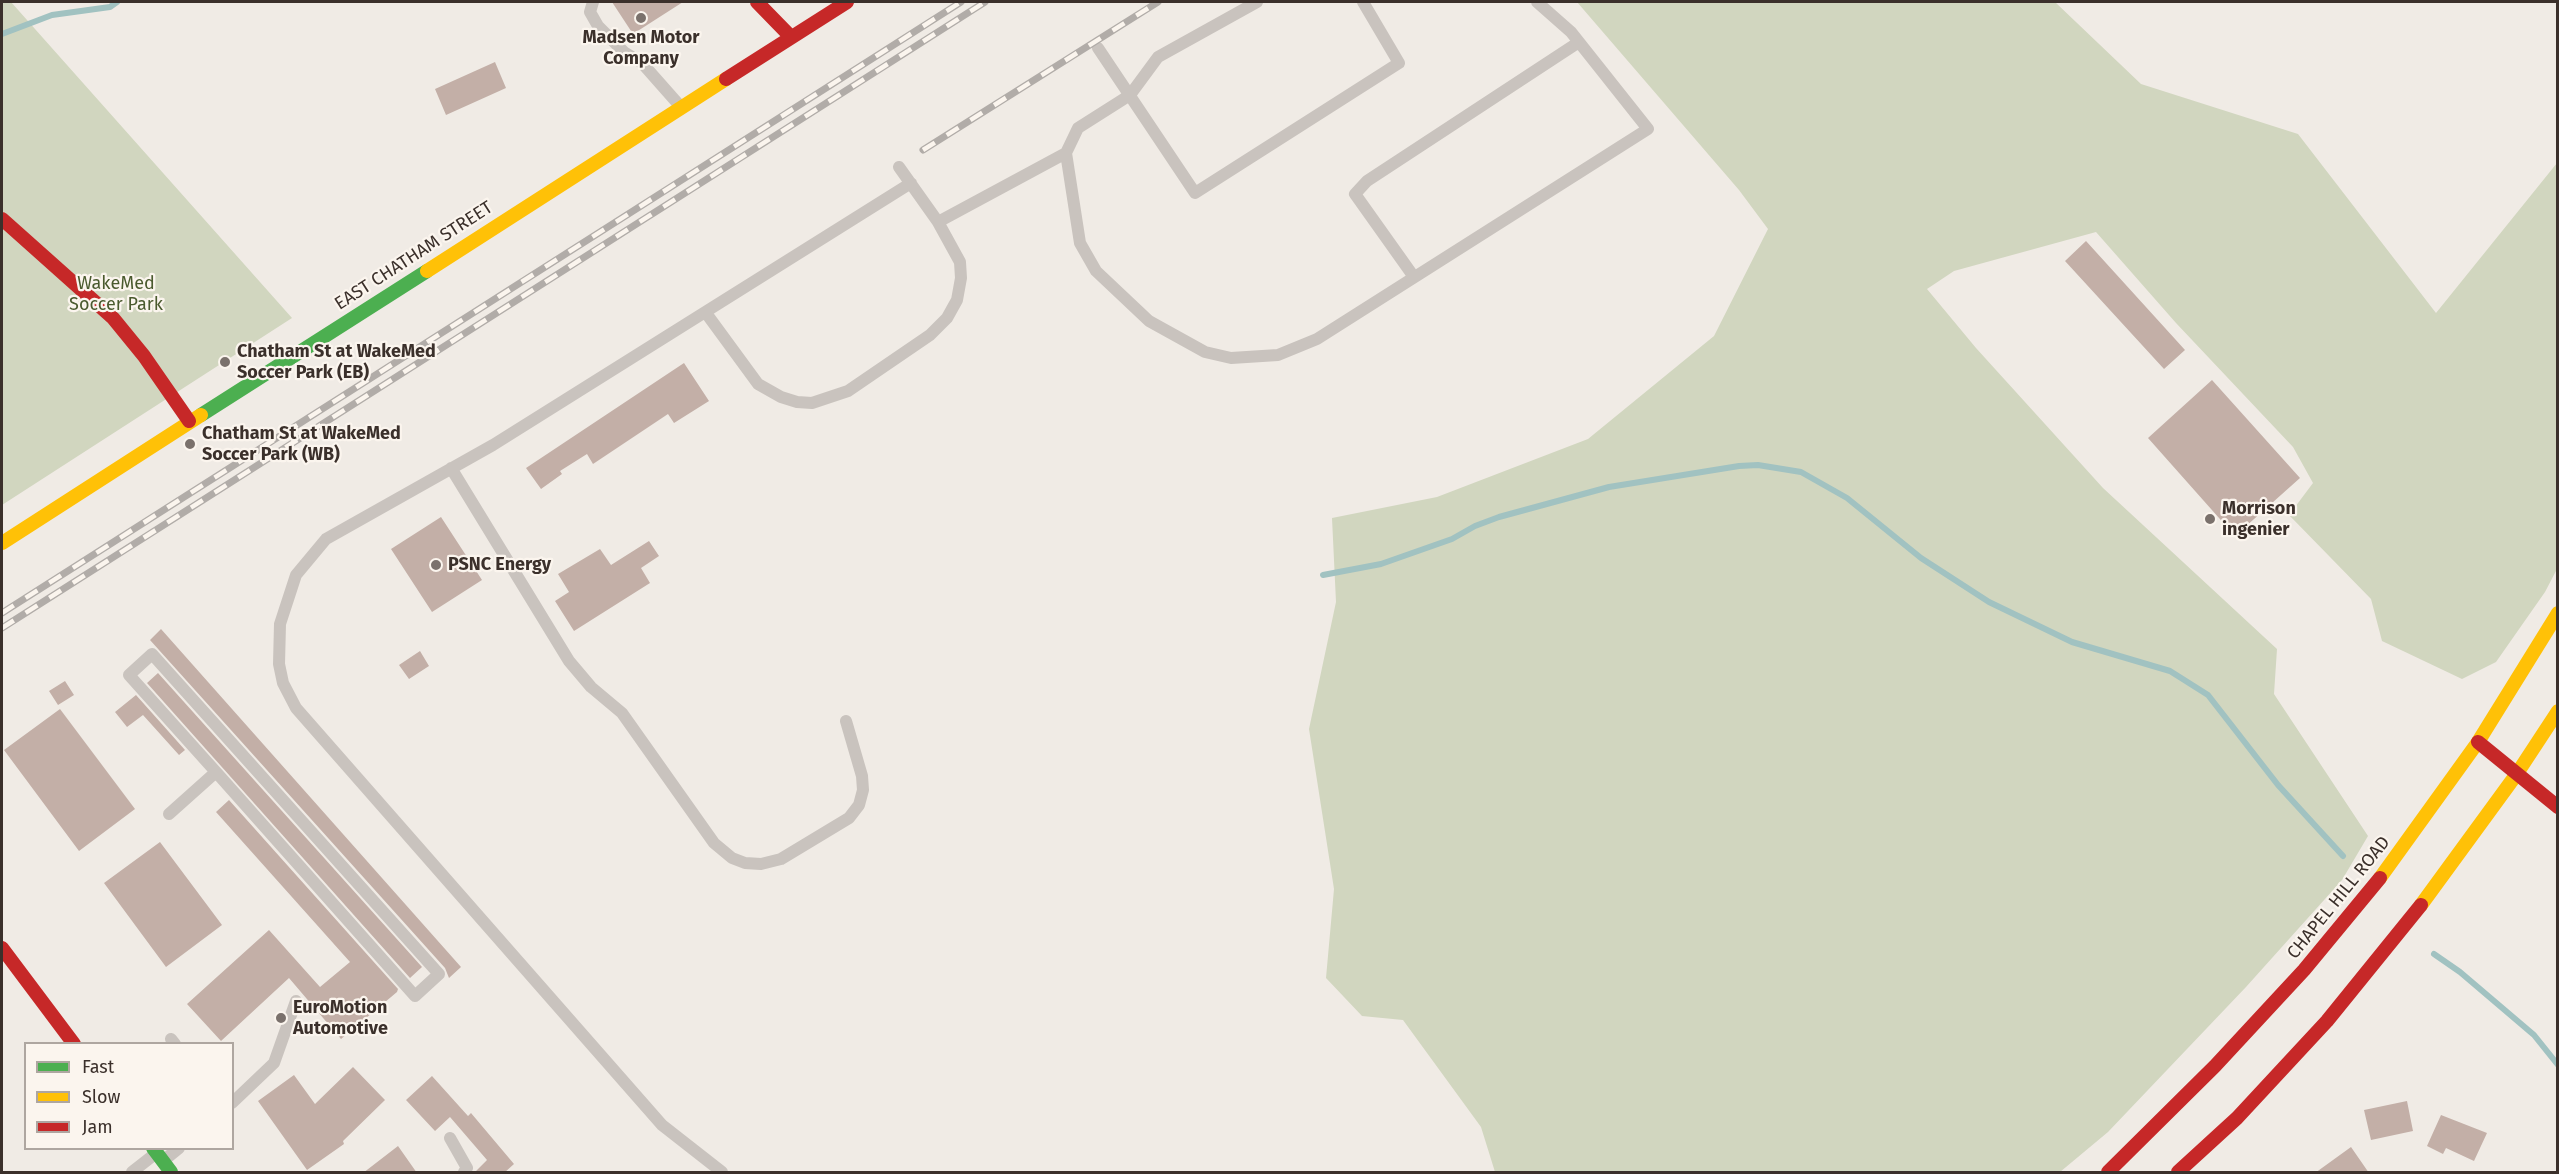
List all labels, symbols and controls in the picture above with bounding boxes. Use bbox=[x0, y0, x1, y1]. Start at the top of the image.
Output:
marker: Madsen Motor Company bbox=[634, 11, 648, 25]
place label: Madsen Motor Company bbox=[582, 27, 700, 70]
street label: EAST CHATHAM STREET bbox=[331, 197, 497, 315]
park label: WakeMed Soccer Park bbox=[69, 273, 163, 316]
place label: Chatham St at WakeMed Soccer Park (EB) bbox=[237, 341, 436, 384]
marker: Chatham St at WakeMed Soccer Park (EB) bbox=[218, 355, 232, 369]
place label: Chatham St at WakeMed Soccer Park (WB) bbox=[202, 423, 401, 466]
marker: Chatham St at WakeMed Soccer Park (WB) bbox=[183, 437, 197, 451]
place label: Morrison ingenier bbox=[2222, 498, 2296, 540]
marker: Morrison ingenier bbox=[2203, 512, 2217, 526]
place label: PSNC Energy bbox=[448, 554, 551, 576]
marker: PSNC Energy bbox=[429, 558, 443, 572]
street label: CHAPEL HILL ROAD bbox=[2283, 832, 2395, 964]
place label: EuroMotion Automotive bbox=[293, 997, 388, 1040]
marker: EuroMotion Automotive bbox=[274, 1011, 288, 1025]
legend bbox=[24, 1042, 234, 1150]
text: Fast bbox=[82, 1056, 114, 1078]
text: Slow bbox=[82, 1086, 120, 1108]
text: Jam bbox=[82, 1116, 113, 1138]

